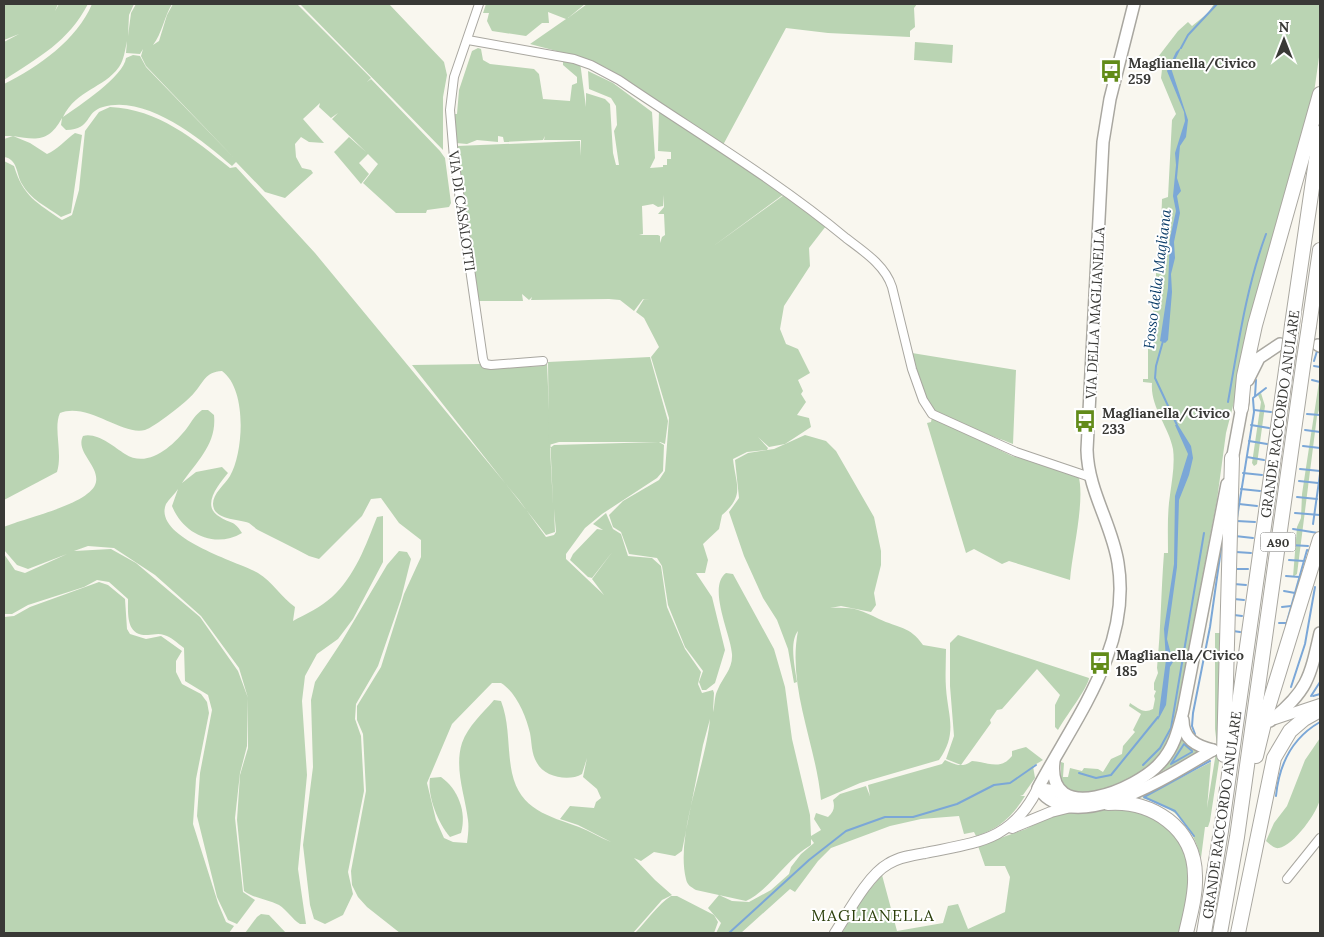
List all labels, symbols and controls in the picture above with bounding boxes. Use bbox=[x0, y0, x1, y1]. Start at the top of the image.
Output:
north arrow bbox=[1259, 15, 1309, 65]
text: N bbox=[1279, 18, 1290, 36]
place label: Maglianella/Civico 259 bbox=[1128, 54, 1256, 88]
bus stop icon: Maglianella/Civico 259 bbox=[1098, 58, 1124, 84]
street label: VIA DI CASALOTTI bbox=[444, 149, 479, 272]
water label: Fosso della Magliana bbox=[1139, 207, 1175, 350]
street label: VIA DELLA MAGLIANELLA bbox=[1081, 226, 1109, 401]
street label: GRANDE RACCORDO ANULARE bbox=[1257, 309, 1304, 519]
place label: Maglianella/Civico 233 bbox=[1102, 404, 1230, 438]
bus stop icon: Maglianella/Civico 233 bbox=[1072, 408, 1098, 434]
road number: A90 bbox=[1260, 532, 1296, 552]
place label: Maglianella/Civico 185 bbox=[1116, 646, 1244, 680]
bus stop icon: Maglianella/Civico 185 bbox=[1087, 650, 1113, 676]
street label: GRANDE RACCORDO ANULARE bbox=[1199, 710, 1246, 920]
district label: MAGLIANELLA bbox=[811, 905, 935, 925]

